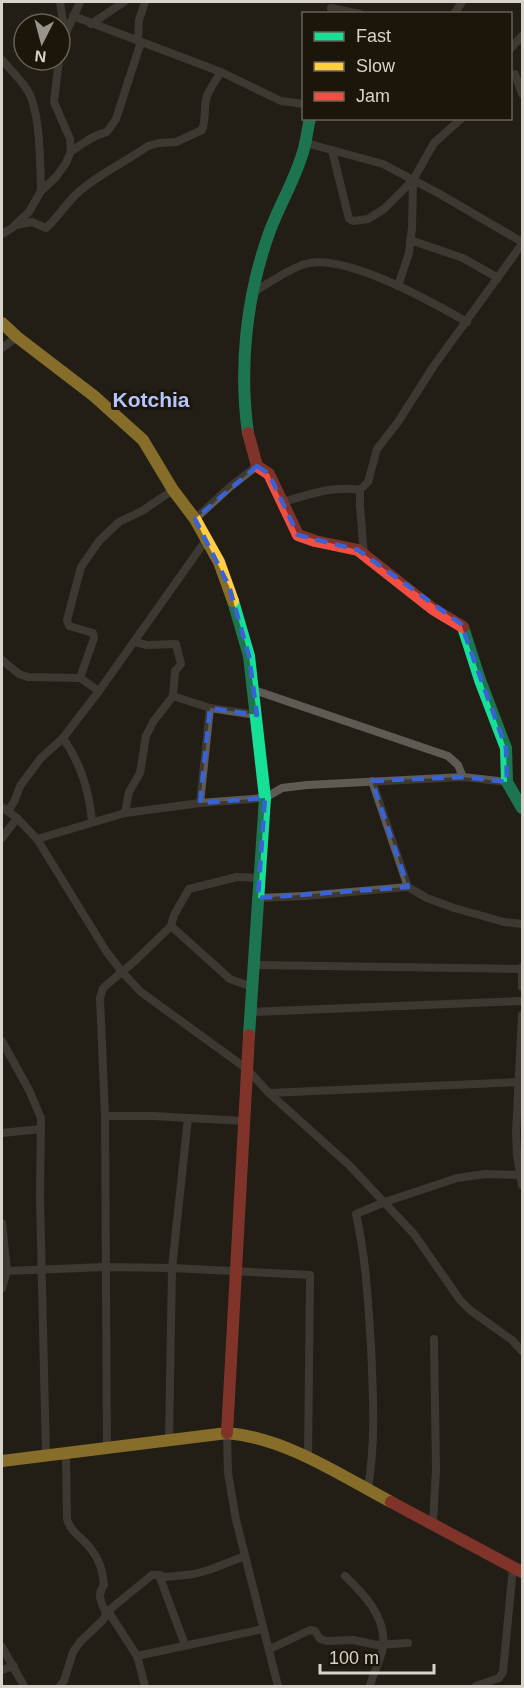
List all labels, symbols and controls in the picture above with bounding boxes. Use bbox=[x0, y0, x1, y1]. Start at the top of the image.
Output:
north arrow bbox=[12, 12, 72, 72]
legend bbox=[302, 12, 512, 120]
text: Fast bbox=[356, 26, 391, 46]
text: N bbox=[34, 47, 47, 65]
text: Slow bbox=[356, 56, 396, 76]
text: Jam bbox=[356, 86, 390, 106]
district label: Kotchia bbox=[112, 388, 190, 411]
scale bar bbox=[320, 1637, 434, 1675]
text: 100 m bbox=[329, 1648, 379, 1668]

